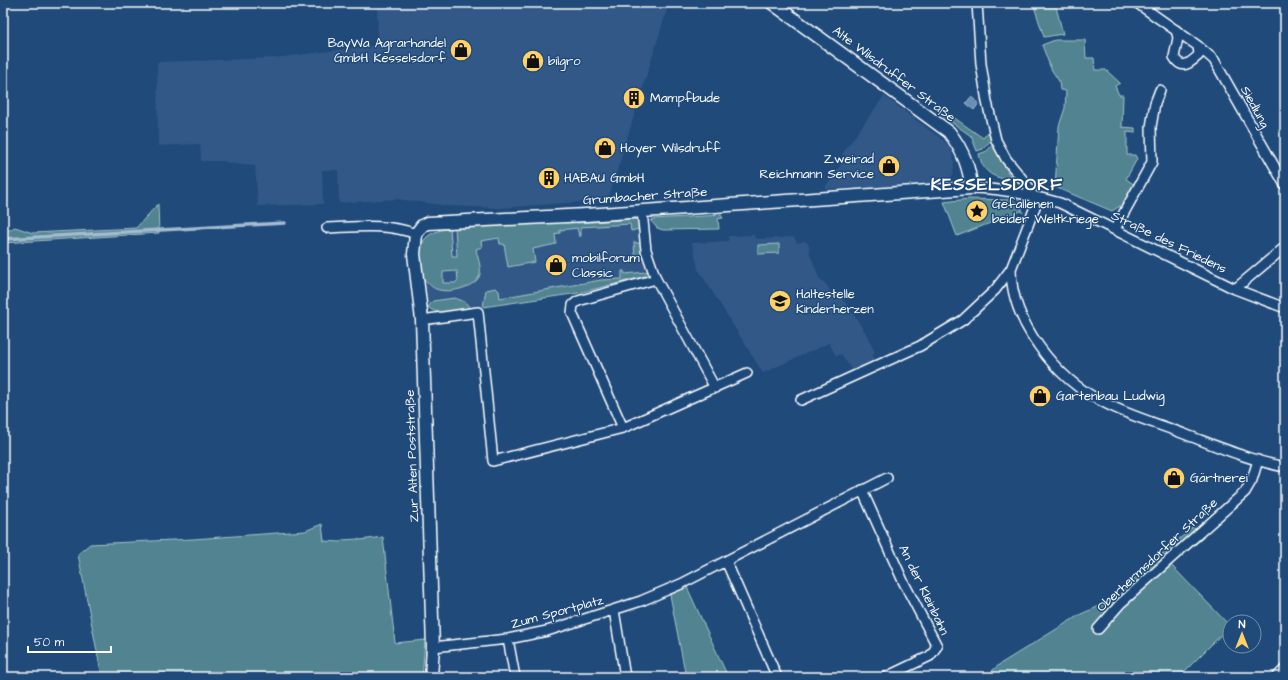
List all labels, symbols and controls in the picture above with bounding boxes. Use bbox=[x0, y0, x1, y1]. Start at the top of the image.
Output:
street label: Alte Wilsdruffer Straße bbox=[829, 22, 959, 126]
place label: BayWa Agrarhandel GmbH Kesselsdorf bbox=[328, 34, 446, 67]
shop icon: BayWa Agrarhandel GmbH Kesselsdorf bbox=[448, 37, 474, 63]
shop icon: bilgro bbox=[520, 48, 546, 74]
place label: bilgro bbox=[548, 52, 581, 71]
street label: Siedlung bbox=[1235, 83, 1274, 132]
building icon: Mampfbude bbox=[621, 85, 647, 111]
place label: Mampfbude bbox=[650, 89, 720, 107]
shop icon: Hoyer Wilsdruff bbox=[592, 135, 618, 161]
place label: Hoyer Wilsdruff bbox=[620, 139, 721, 158]
place label: Zweirad Reichmann Service bbox=[760, 150, 874, 183]
shop icon: Zweirad Reichmann Service bbox=[876, 153, 902, 179]
building icon: HABAU GmbH bbox=[536, 165, 562, 191]
place label: HABAU GmbH bbox=[564, 169, 645, 187]
district label: KESSELSDORF bbox=[931, 173, 1063, 197]
street label: Grumbacher Straße bbox=[582, 183, 708, 209]
place label: Gefallenen beider Weltkriege bbox=[992, 195, 1099, 229]
place icon: Gefallenen beider Weltkriege bbox=[964, 198, 990, 224]
street label: Straße des Friedens bbox=[1108, 206, 1230, 278]
place label: mobilforum Classic bbox=[572, 249, 641, 282]
shop icon: mobilforum Classic bbox=[543, 252, 569, 278]
place label: Haltestelle Kinderherzen bbox=[796, 285, 874, 318]
school or university icon: Haltestelle Kinderherzen bbox=[767, 288, 793, 314]
shop icon: Gartenbau Ludwig bbox=[1027, 383, 1053, 409]
place label: Gartenbau Ludwig bbox=[1056, 387, 1165, 406]
street label: Zur Alten Poststraße bbox=[401, 389, 423, 523]
shop icon: Gärtnerei bbox=[1161, 465, 1187, 491]
place label: Gärtnerei bbox=[1190, 469, 1248, 487]
street label: Oberhermsdorfer Straße bbox=[1093, 494, 1221, 616]
street label: An der Kleinbahn bbox=[894, 542, 954, 639]
street label: Zum Sportplatz bbox=[509, 591, 606, 633]
north arrow bbox=[1222, 614, 1262, 654]
text: N bbox=[1239, 617, 1246, 632]
scale bar bbox=[28, 628, 111, 654]
text: 50 m bbox=[34, 634, 65, 651]

